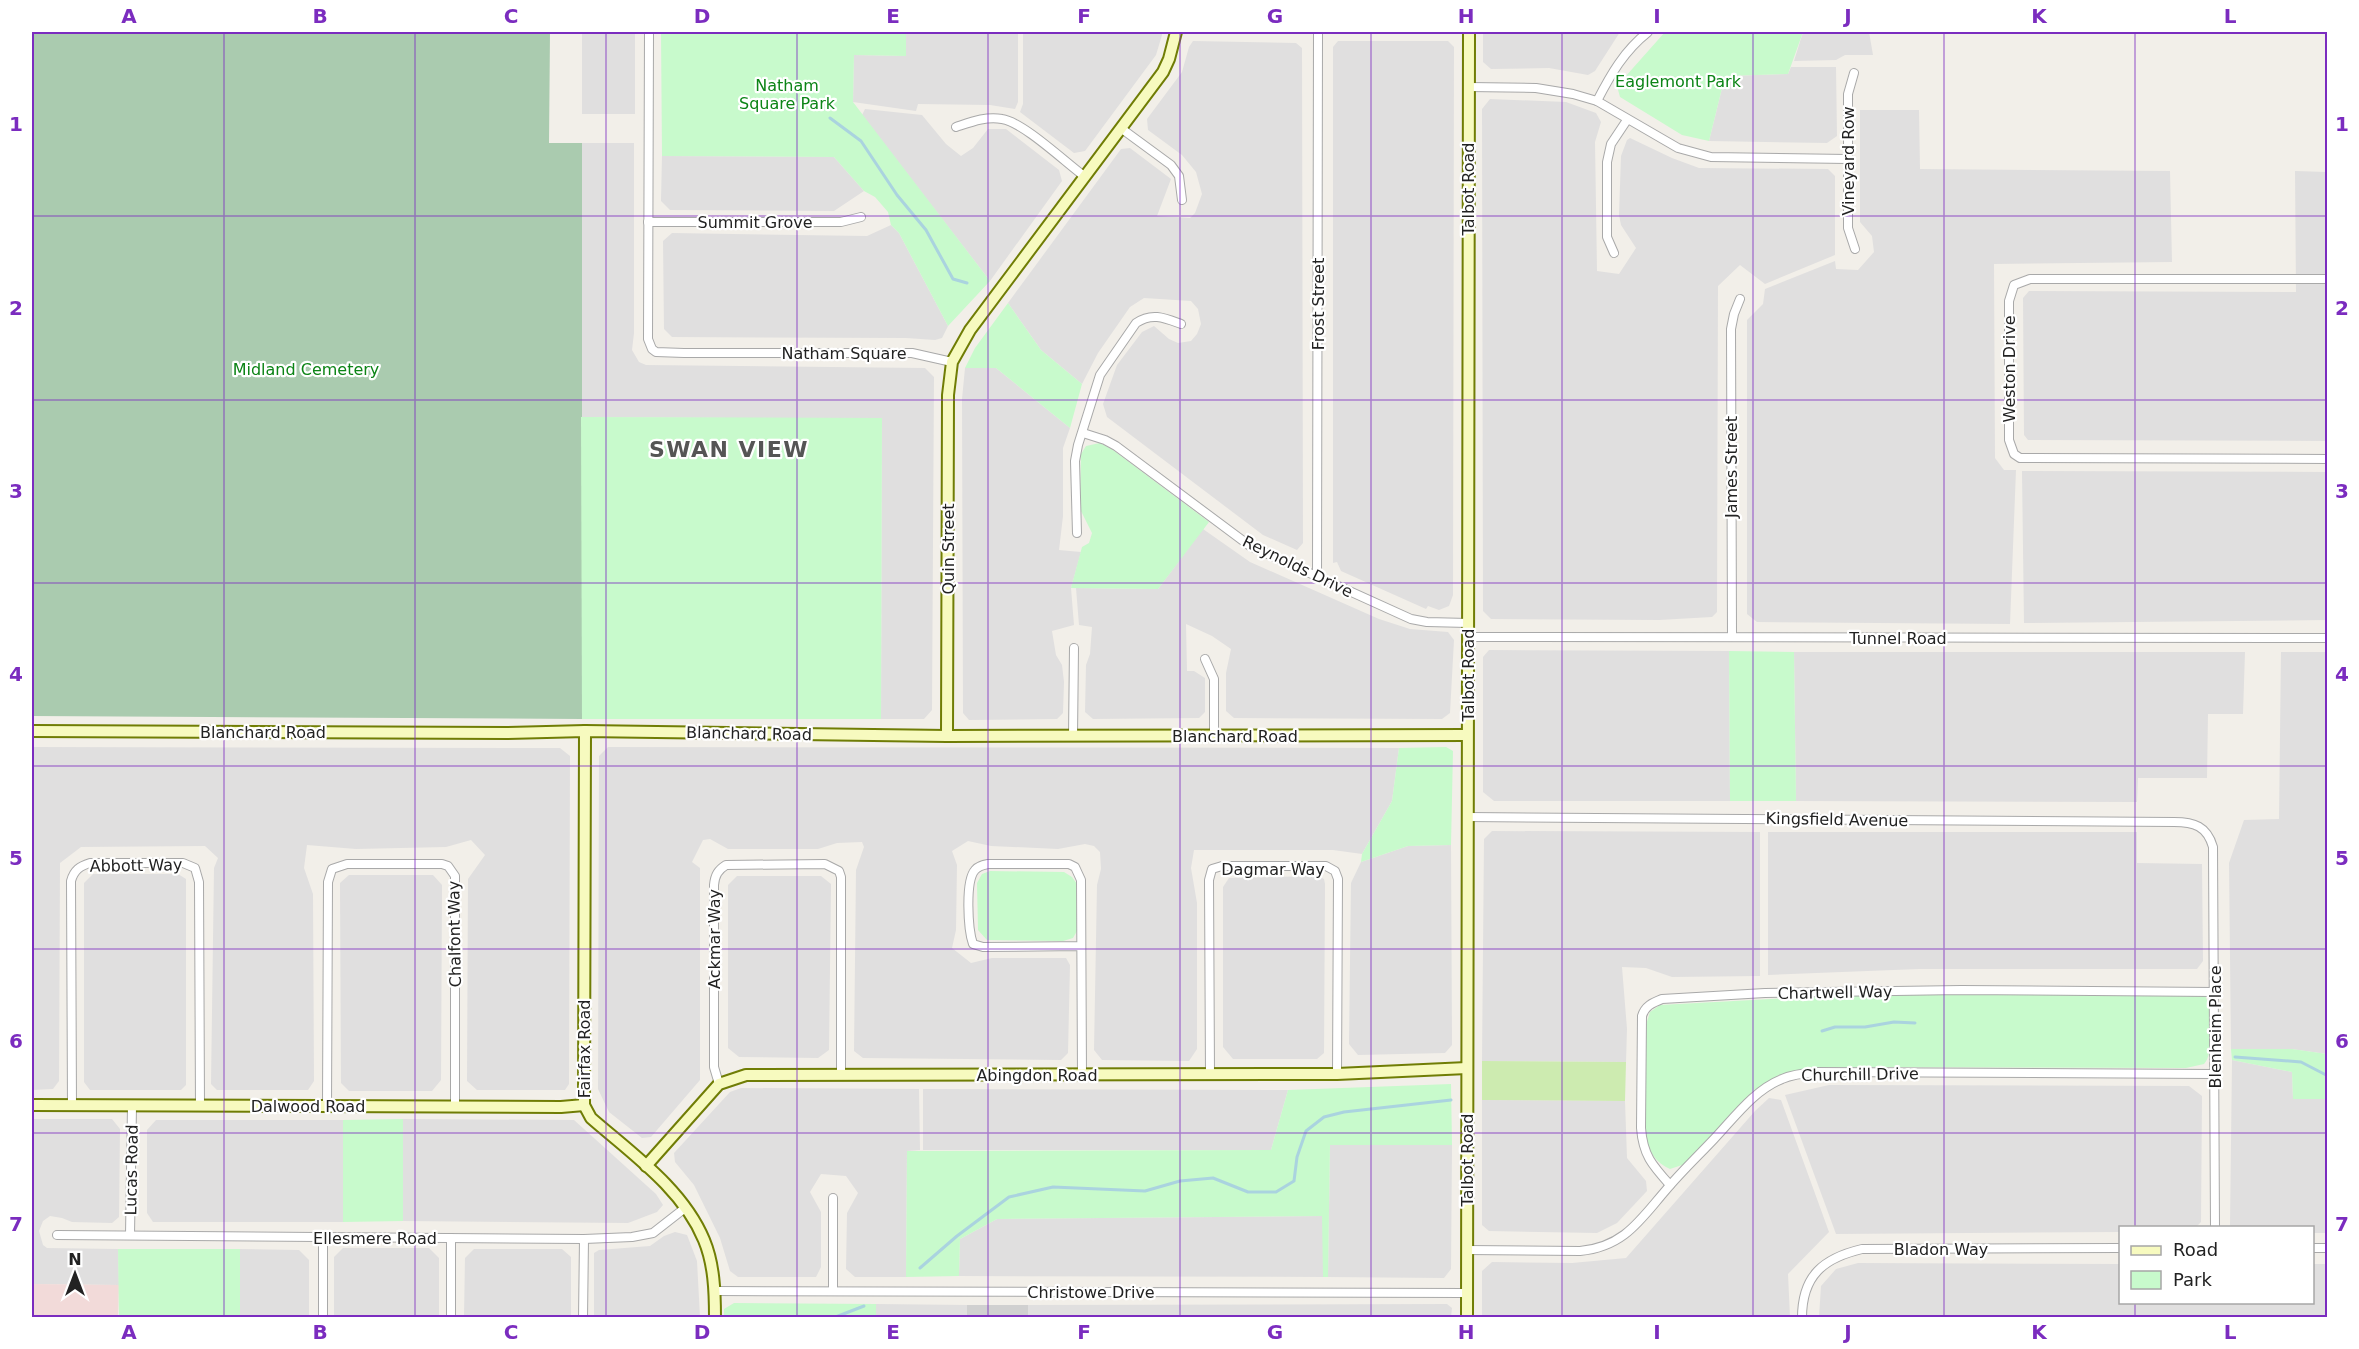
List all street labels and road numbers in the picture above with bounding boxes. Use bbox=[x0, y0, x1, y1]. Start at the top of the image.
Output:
street label: Vineyard Row bbox=[1839, 106, 1858, 216]
street label: Talbot Road bbox=[1459, 143, 1478, 236]
street label: Summit Grove bbox=[698, 213, 813, 232]
street label: Frost Street bbox=[1309, 258, 1328, 350]
street label: Weston Drive bbox=[2000, 315, 2019, 423]
street label: Natham Square bbox=[782, 344, 907, 363]
street label: James Street bbox=[1722, 416, 1741, 519]
street label: Quin Street bbox=[939, 503, 958, 595]
street label: Reynolds Drive bbox=[1240, 532, 1356, 601]
street label: Talbot Road bbox=[1459, 629, 1478, 722]
street label: Tunnel Road bbox=[1848, 629, 1947, 648]
street label: Blanchard Road bbox=[200, 723, 326, 742]
street label: Blanchard Road bbox=[686, 723, 812, 744]
street label: Blanchard Road bbox=[1172, 727, 1298, 746]
street label: Kingsfield Avenue bbox=[1766, 809, 1908, 830]
street label: Abbott Way bbox=[89, 855, 183, 876]
street label: Dagmar Way bbox=[1221, 860, 1325, 879]
street label: Chalfont Way bbox=[444, 881, 465, 987]
street label: Ackmar Way bbox=[705, 889, 724, 989]
street label: Blenheim Place bbox=[2206, 965, 2225, 1089]
street label: Chartwell Way bbox=[1777, 982, 1893, 1003]
street label: Fairfax Road bbox=[575, 1000, 594, 1098]
street label: Churchill Drive bbox=[1801, 1064, 1919, 1085]
street label: Abingdon Road bbox=[976, 1066, 1098, 1085]
street label: Dalwood Road bbox=[251, 1097, 365, 1116]
street label: Talbot Road bbox=[1458, 1114, 1477, 1207]
street label: Lucas Road bbox=[121, 1124, 142, 1216]
street label: Ellesmere Road bbox=[313, 1229, 437, 1248]
street label: Bladon Way bbox=[1894, 1240, 1988, 1259]
street label: Christowe Drive bbox=[1027, 1283, 1155, 1302]

